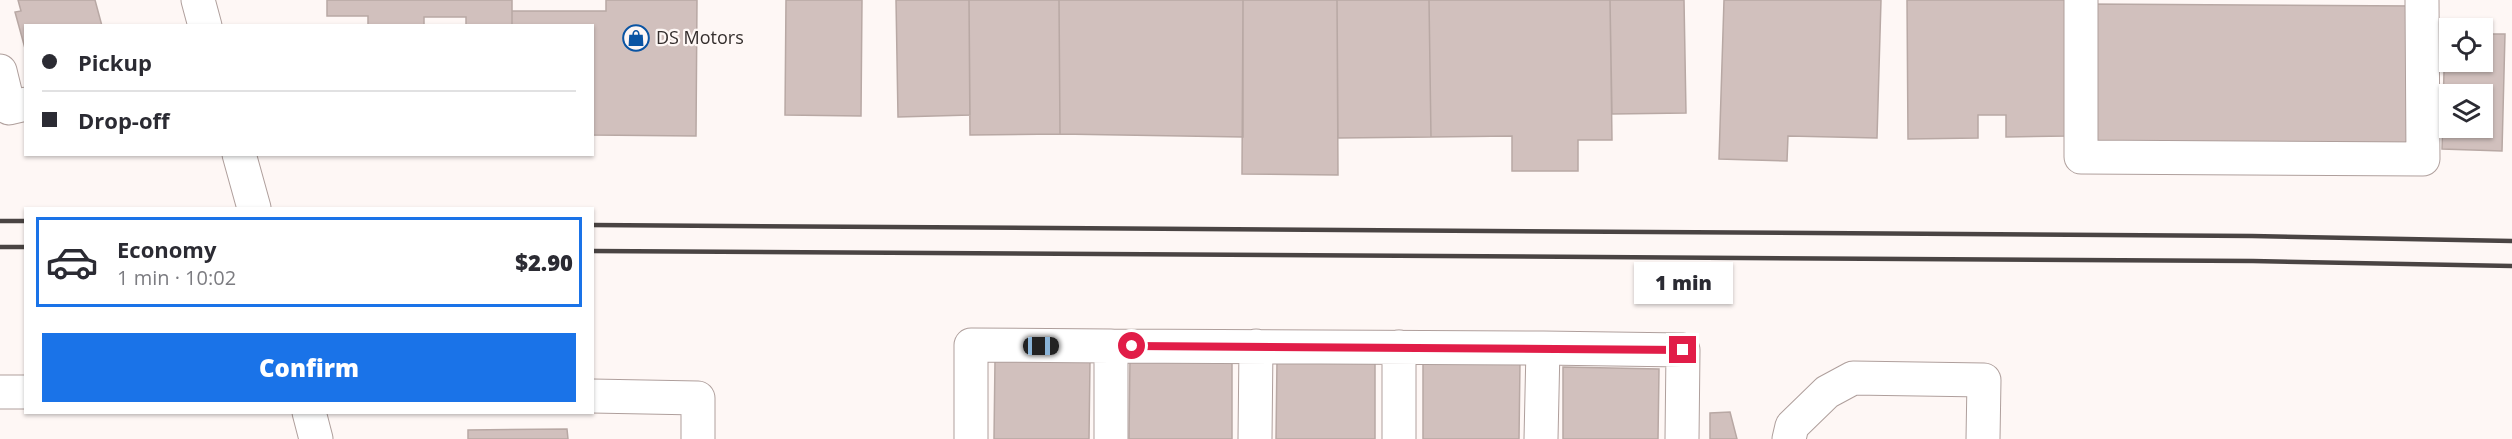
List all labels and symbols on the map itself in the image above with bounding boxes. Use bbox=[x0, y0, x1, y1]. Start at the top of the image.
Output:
shop icon: DS Motors bbox=[621, 23, 651, 53]
place label: DS Motors bbox=[656, 25, 744, 49]
callout: 1 min bbox=[1634, 263, 1732, 305]
route start bbox=[1118, 332, 1145, 359]
route end bbox=[1669, 336, 1696, 363]
car bbox=[1023, 337, 1059, 355]

